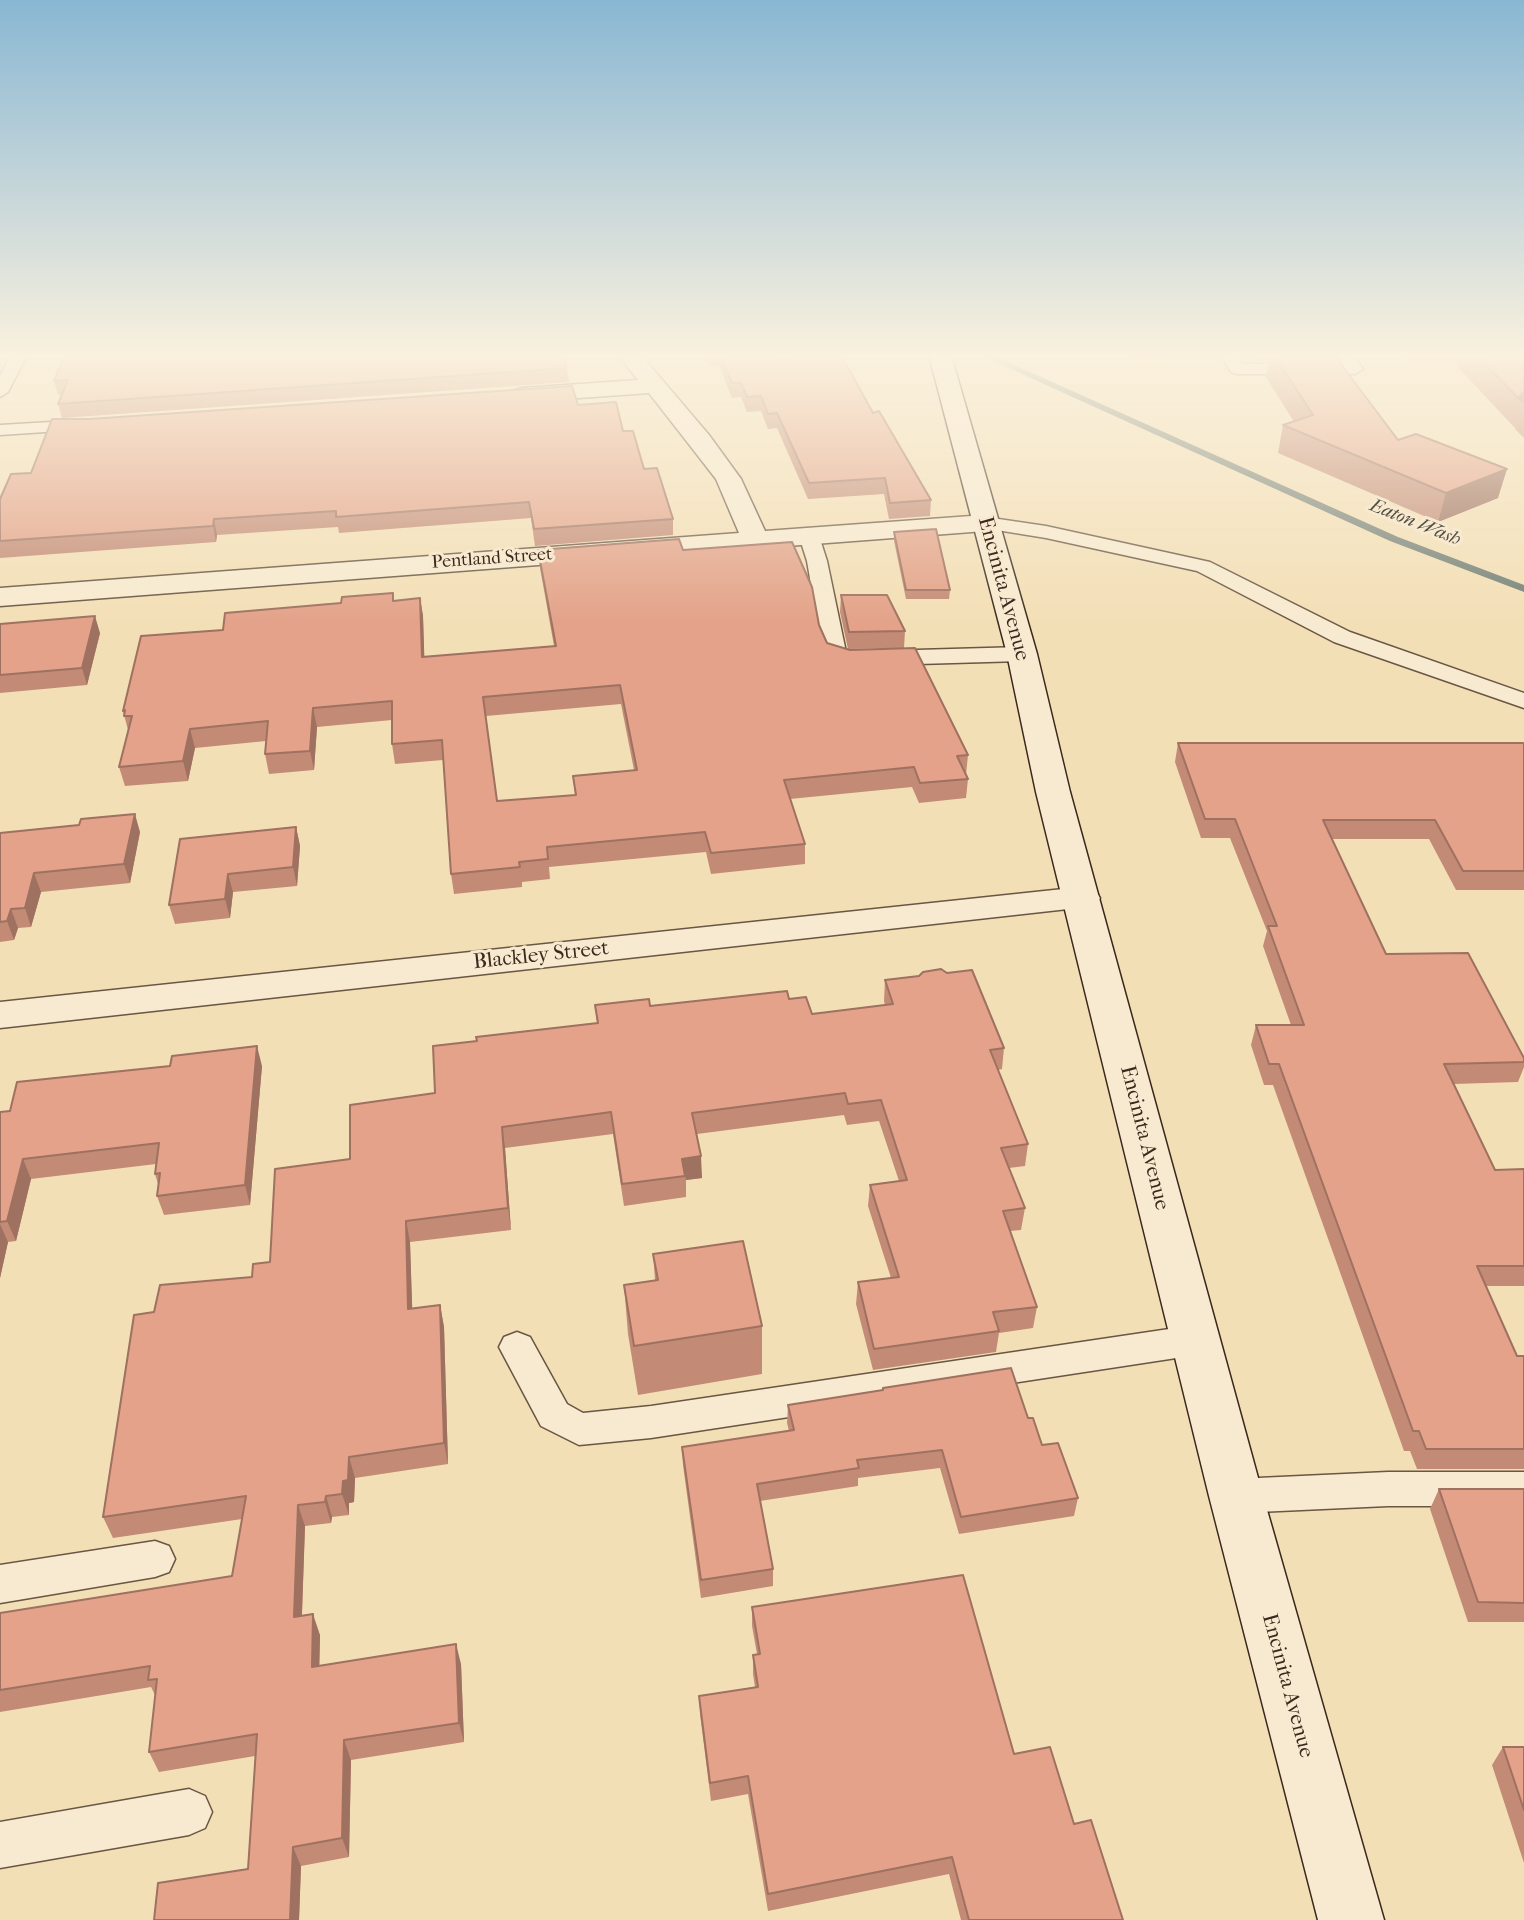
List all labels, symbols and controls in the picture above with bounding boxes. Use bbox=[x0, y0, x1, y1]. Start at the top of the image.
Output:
water label: Eaton Wash bbox=[1366, 494, 1464, 552]
street label: Encinita Avenue bbox=[972, 514, 1034, 664]
street label: Pentland Street bbox=[431, 544, 553, 574]
street label: Blackley Street bbox=[472, 936, 610, 976]
street label: Encinita Avenue bbox=[1114, 1063, 1174, 1213]
street label: Encinita Avenue bbox=[1256, 1611, 1318, 1761]

